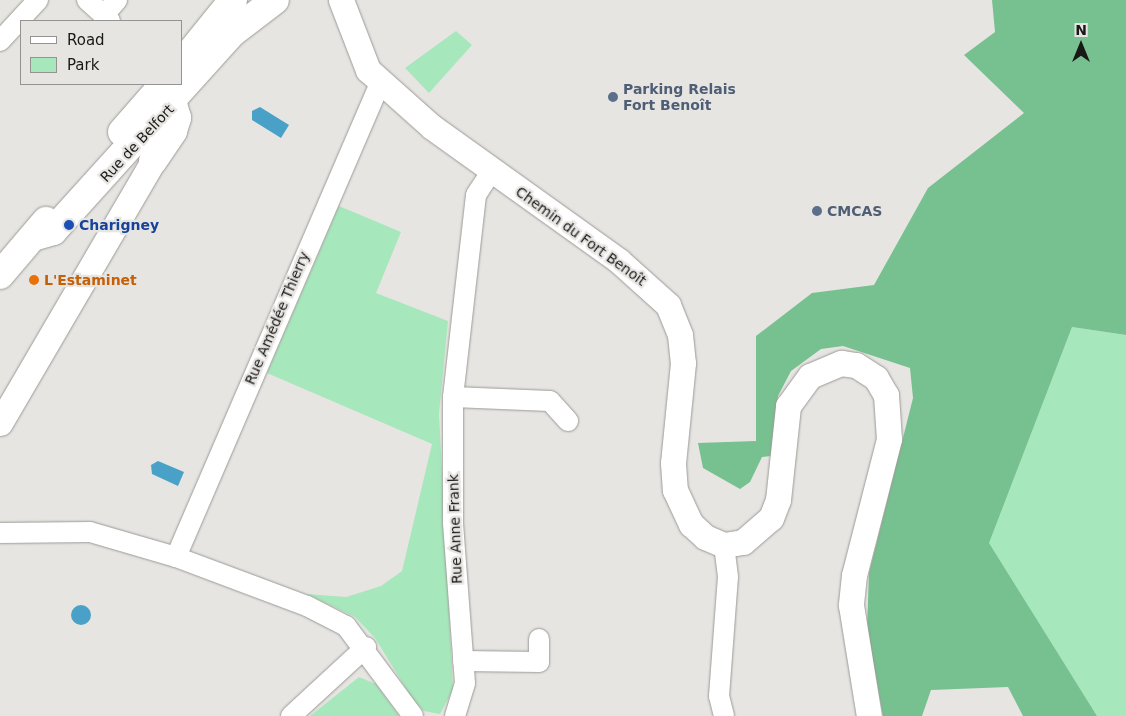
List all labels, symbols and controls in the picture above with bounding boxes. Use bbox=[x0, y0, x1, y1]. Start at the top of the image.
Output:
legend bbox=[20, 20, 182, 85]
north arrow bbox=[1056, 20, 1106, 70]
text: N bbox=[1075, 22, 1087, 38]
text: Road bbox=[67, 31, 105, 49]
text: Park bbox=[67, 56, 99, 74]
place label: Parking Relais Fort Benoît bbox=[623, 81, 736, 114]
marker: Parking Relais Fort Benoît bbox=[607, 91, 619, 103]
street label: Rue de Belfort bbox=[97, 101, 177, 185]
street label: Chemin du Fort Benoît bbox=[512, 183, 650, 289]
place label: CMCAS bbox=[827, 203, 882, 219]
marker: CMCAS bbox=[811, 205, 823, 217]
place label: Charigney bbox=[79, 217, 159, 233]
marker: Charigney bbox=[63, 219, 75, 231]
street label: Rue Amédée Thierry bbox=[241, 249, 313, 387]
place label: L'Estaminet bbox=[44, 272, 137, 288]
marker: L'Estaminet bbox=[28, 274, 40, 286]
street label: Rue Anne Frank bbox=[445, 474, 465, 584]

